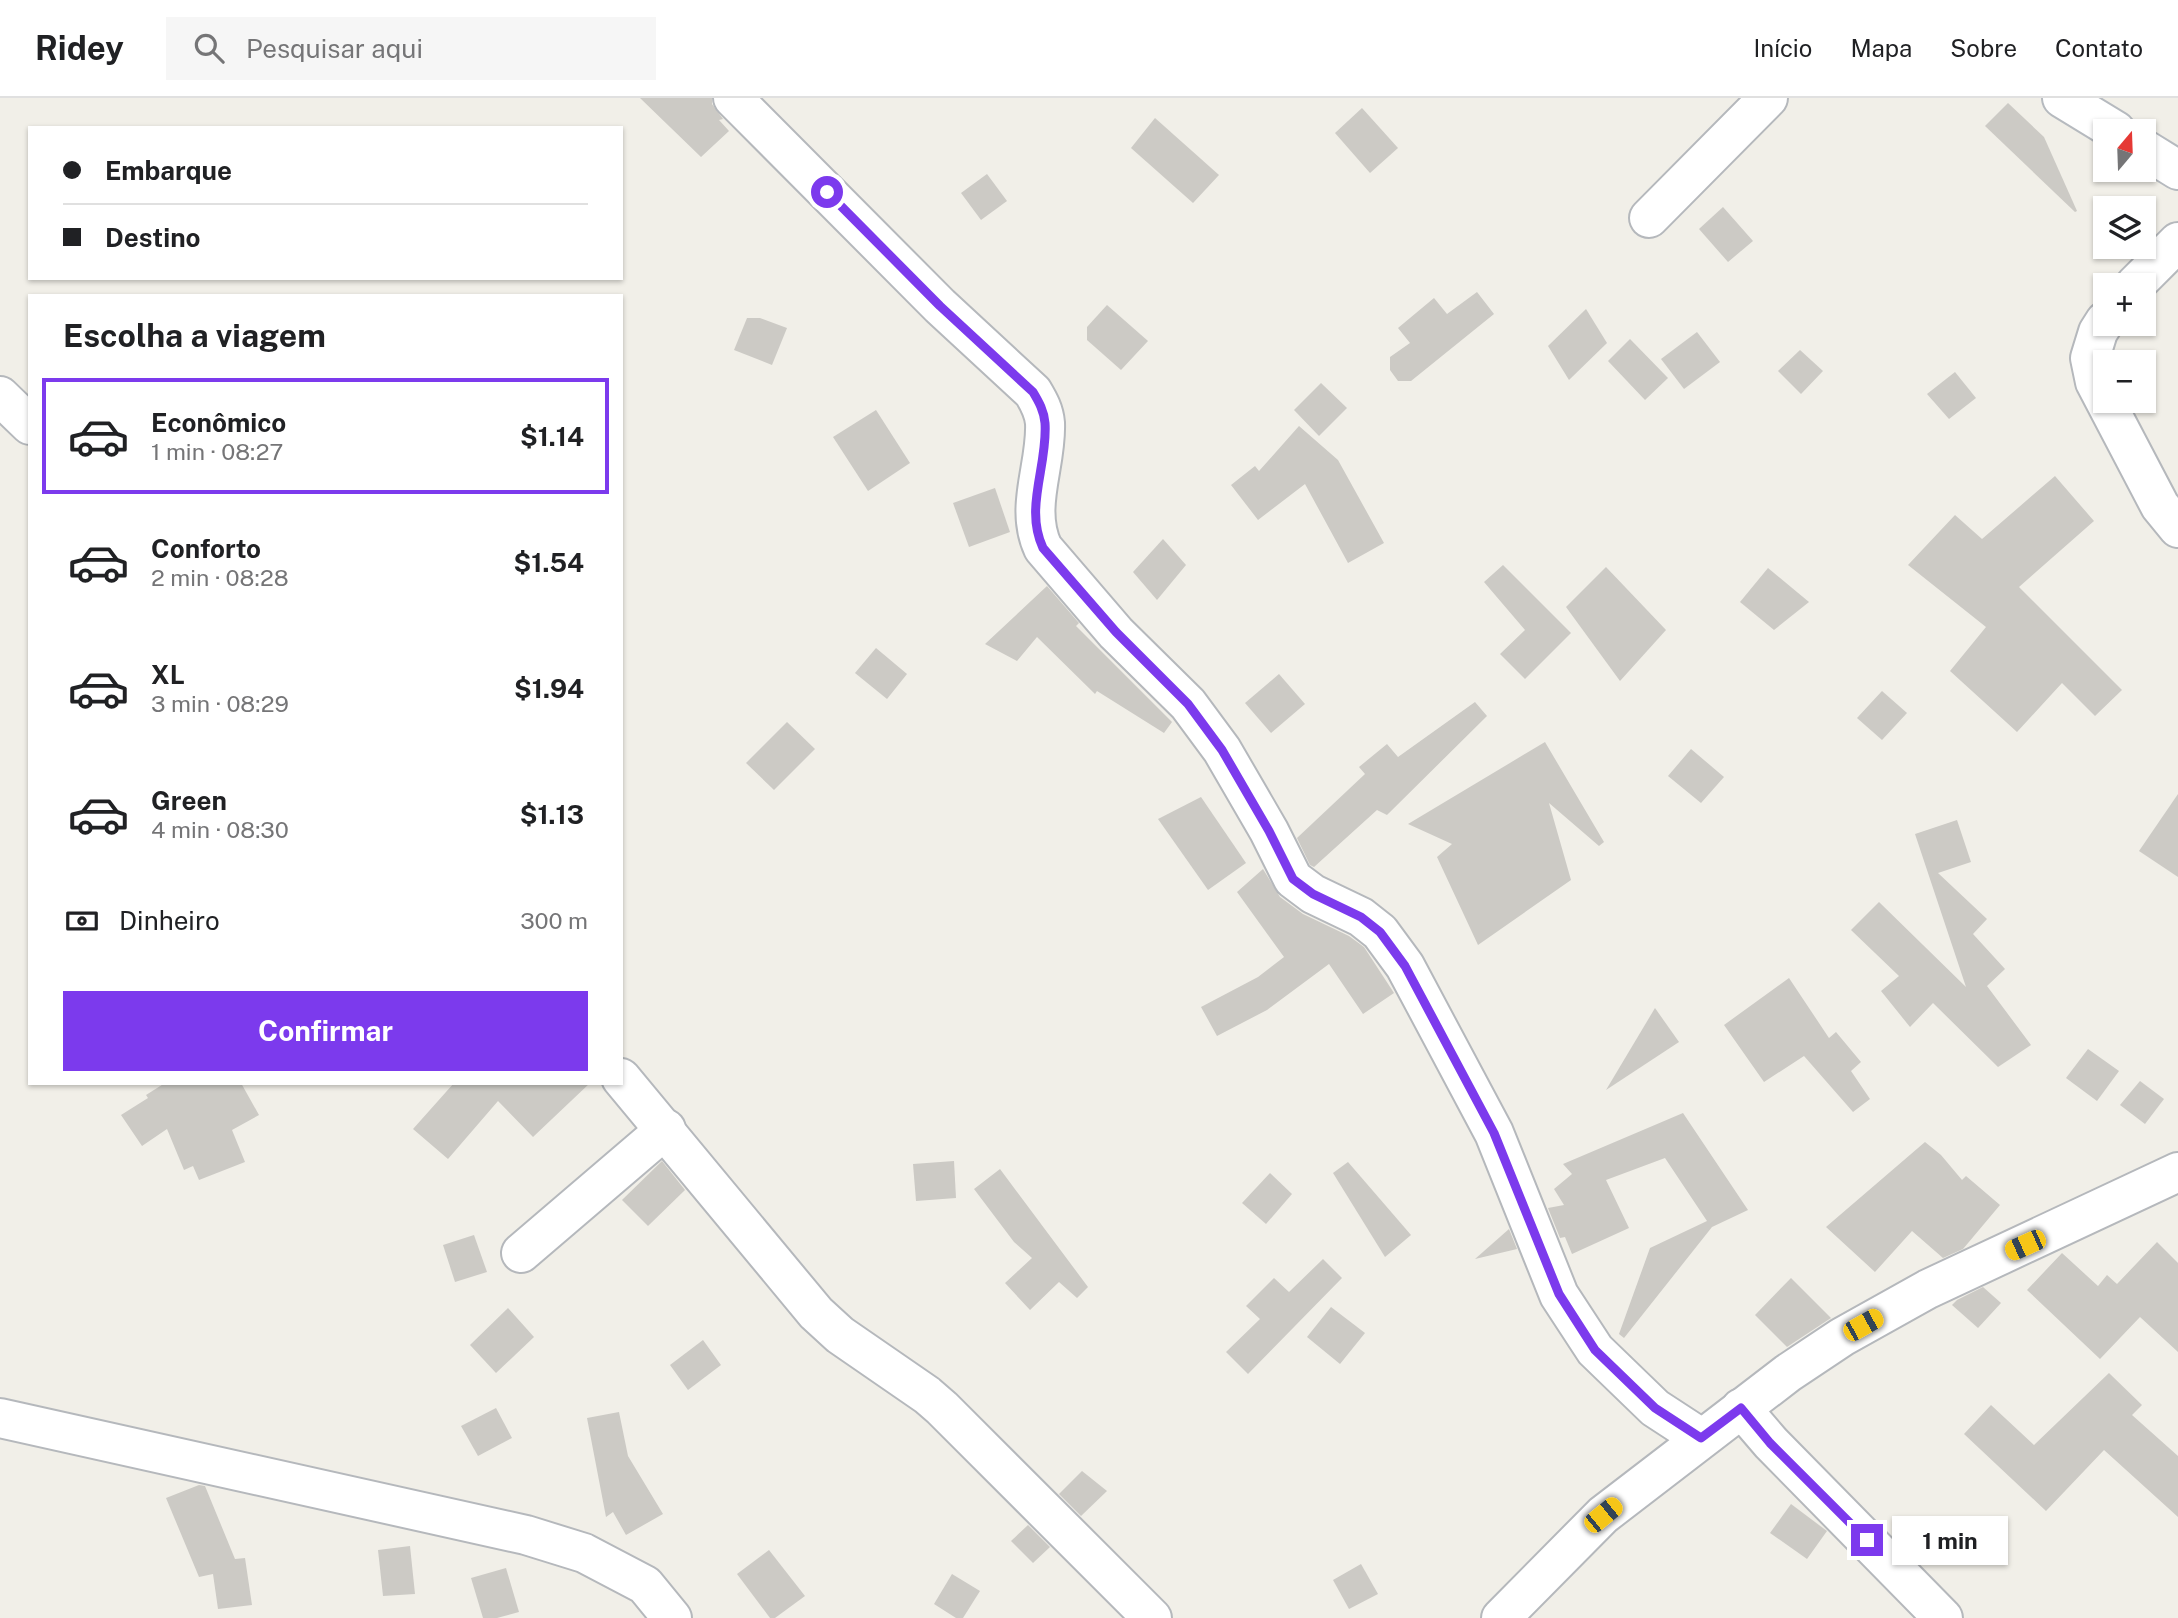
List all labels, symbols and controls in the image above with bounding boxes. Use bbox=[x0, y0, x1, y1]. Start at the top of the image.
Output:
search box bbox=[166, 17, 656, 80]
text: Ridey bbox=[35, 29, 124, 67]
icon: search bbox=[190, 29, 228, 67]
text: Pesquisar aqui bbox=[246, 33, 423, 64]
text: Início bbox=[1754, 34, 1812, 62]
text: Mapa bbox=[1850, 34, 1912, 62]
text: Sobre bbox=[1950, 34, 2017, 62]
text: Contato bbox=[2055, 34, 2143, 62]
north arrow bbox=[2093, 119, 2156, 182]
map controls bbox=[2093, 119, 2156, 413]
text: Embarque bbox=[105, 155, 232, 186]
route start bbox=[811, 176, 843, 208]
button: layers bbox=[2093, 196, 2156, 259]
text: Destino bbox=[105, 222, 201, 253]
button: + bbox=[2093, 273, 2156, 336]
text: Escolha a viagem bbox=[63, 317, 326, 354]
button: − bbox=[2093, 350, 2156, 413]
icon: car bbox=[67, 405, 130, 468]
text: Econômico bbox=[151, 407, 286, 438]
text: $1.14 bbox=[520, 421, 584, 452]
text: 1 min · 08:27 bbox=[151, 438, 283, 465]
icon: car bbox=[67, 531, 130, 594]
text: Conforto bbox=[151, 533, 261, 564]
text: $1.54 bbox=[514, 547, 584, 578]
text: 2 min · 08:28 bbox=[151, 564, 289, 591]
icon: car bbox=[67, 657, 130, 720]
text: XL bbox=[151, 659, 185, 690]
text: $1.94 bbox=[514, 673, 584, 704]
text: 3 min · 08:29 bbox=[151, 690, 289, 717]
icon: car bbox=[67, 783, 130, 846]
text: Green bbox=[151, 785, 227, 816]
text: $1.13 bbox=[520, 799, 584, 830]
text: 4 min · 08:30 bbox=[151, 816, 289, 843]
icon: cash bbox=[63, 902, 101, 940]
text: Dinheiro bbox=[119, 905, 220, 936]
text: 300 m bbox=[520, 907, 588, 934]
button: Confirmar bbox=[63, 991, 588, 1071]
car bbox=[2002, 1227, 2049, 1263]
car bbox=[1840, 1306, 1887, 1344]
car bbox=[1581, 1494, 1626, 1536]
callout: 1 min bbox=[1892, 1516, 2007, 1564]
route end bbox=[1851, 1524, 1883, 1556]
text: 1 min bbox=[1922, 1527, 1978, 1554]

